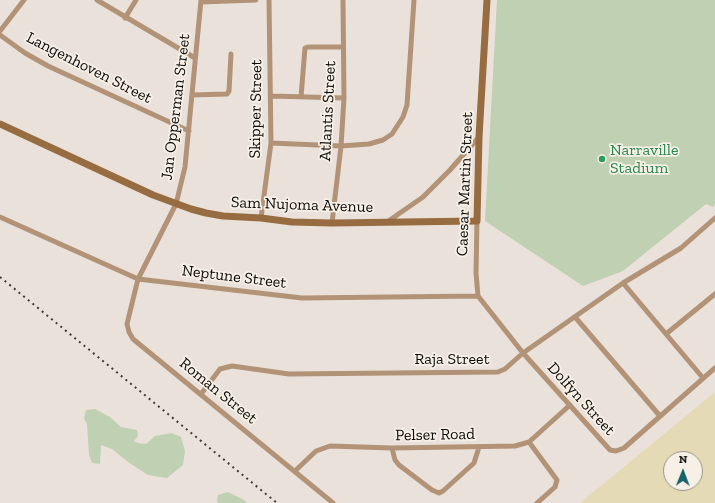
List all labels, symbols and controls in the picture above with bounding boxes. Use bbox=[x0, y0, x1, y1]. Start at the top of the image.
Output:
street label: Langenhoven Street bbox=[23, 28, 155, 108]
street label: Jan Opperman Street bbox=[157, 33, 195, 181]
street label: Skipper Street bbox=[246, 59, 266, 159]
street label: Atlantis Street bbox=[316, 60, 340, 162]
street label: Caesar Martin Street bbox=[453, 111, 477, 257]
place label: Narraville Stadium bbox=[610, 140, 679, 178]
marker: Narraville Stadium bbox=[597, 154, 607, 164]
street label: Sam Nujoma Avenue bbox=[231, 193, 373, 217]
street label: Neptune Street bbox=[181, 261, 287, 293]
street label: Raja Street bbox=[414, 349, 490, 369]
street label: Roman Street bbox=[175, 354, 261, 428]
street label: Dolfyn Street bbox=[543, 358, 619, 440]
street label: Pelser Road bbox=[395, 425, 475, 445]
north arrow bbox=[663, 451, 703, 491]
text: N bbox=[679, 453, 688, 466]

